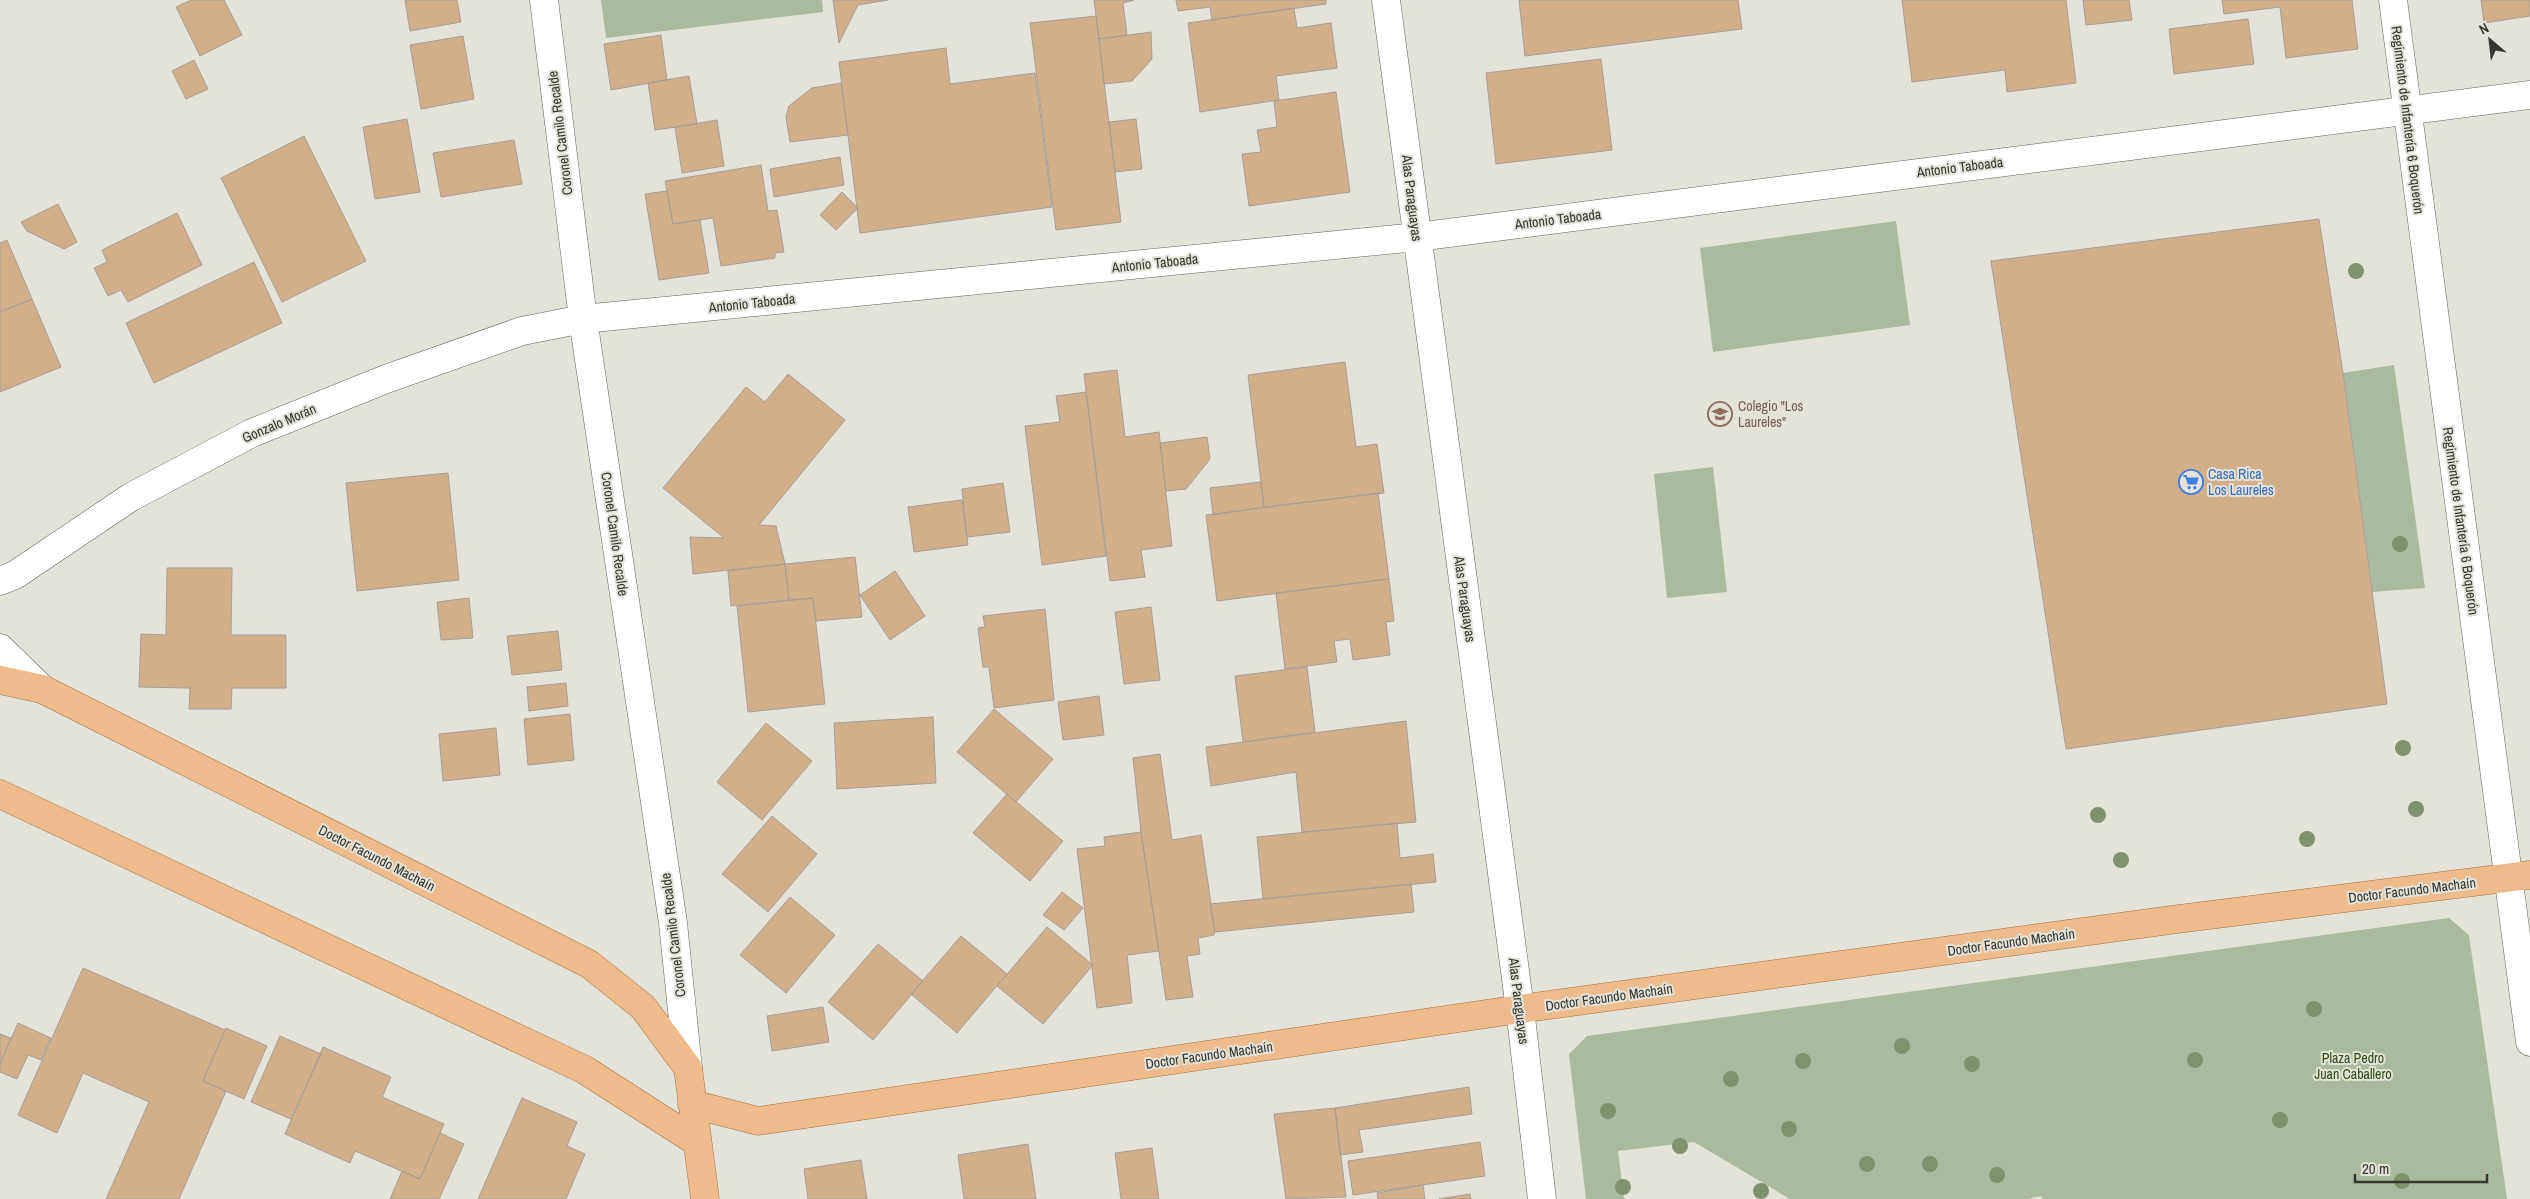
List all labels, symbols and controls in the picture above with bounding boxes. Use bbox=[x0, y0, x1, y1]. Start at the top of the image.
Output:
north arrow bbox=[2465, 15, 2515, 65]
text: N bbox=[2476, 19, 2492, 38]
street label: Regimiento de Infantería 6 Boquerón bbox=[2388, 25, 2428, 215]
street label: Coronel Camilo Recalde bbox=[543, 70, 577, 196]
street label: Alas Paraguayas bbox=[1398, 153, 1426, 242]
street label: Antonio Taboada bbox=[1915, 153, 2005, 181]
street label: Antonio Taboada bbox=[1513, 205, 1603, 233]
street label: Antonio Taboada bbox=[1110, 249, 1200, 277]
street label: Antonio Taboada bbox=[707, 289, 797, 317]
place label: Colegio "Los Laureles" bbox=[1738, 397, 1804, 431]
street label: Gonzalo Morán bbox=[239, 399, 319, 447]
school or university icon: Colegio "Los Laureles" bbox=[1707, 401, 1733, 427]
street label: Regimiento de Infantería 6 Boquerón bbox=[2439, 426, 2483, 616]
place label: Casa Rica Los Laureles bbox=[2208, 465, 2274, 499]
supermarket icon: Casa Rica Los Laureles bbox=[2178, 469, 2204, 495]
street label: Coronel Camilo Recalde bbox=[597, 471, 633, 597]
street label: Alas Paraguayas bbox=[1450, 554, 1480, 643]
street label: Doctor Facundo Machaín bbox=[316, 821, 438, 895]
street label: Coronel Camilo Recalde bbox=[656, 872, 690, 998]
street label: Doctor Facundo Machaín bbox=[2347, 873, 2477, 907]
street label: Doctor Facundo Machaín bbox=[1946, 924, 2076, 960]
street label: Alas Paraguayas bbox=[1505, 956, 1533, 1045]
street label: Doctor Facundo Machaín bbox=[1544, 979, 1674, 1015]
street label: Doctor Facundo Machaín bbox=[1144, 1037, 1274, 1073]
park label: Plaza Pedro Juan Caballero bbox=[2314, 1049, 2392, 1083]
scale bar bbox=[2355, 1152, 2488, 1184]
text: 20 m bbox=[2362, 1158, 2389, 1179]

